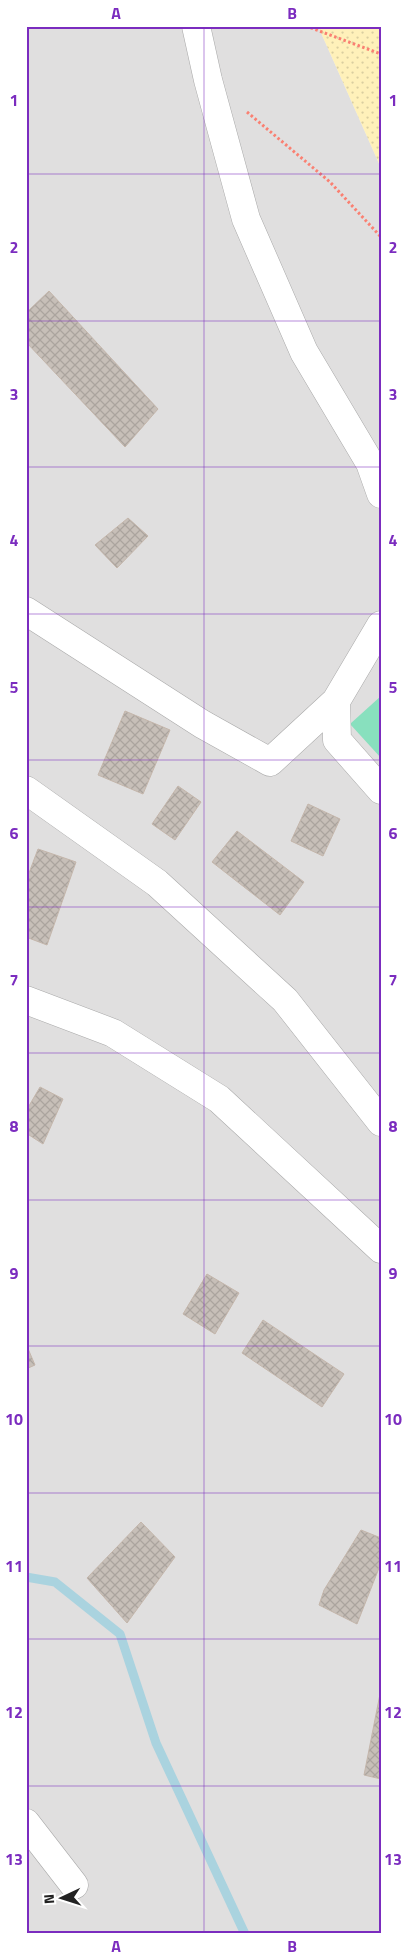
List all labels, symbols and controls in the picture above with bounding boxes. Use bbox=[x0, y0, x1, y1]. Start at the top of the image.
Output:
text: A bbox=[111, 1, 121, 25]
text: B bbox=[287, 1, 297, 25]
text: 1 bbox=[10, 88, 18, 112]
text: 1 bbox=[389, 88, 397, 112]
text: 2 bbox=[10, 235, 18, 259]
text: 2 bbox=[389, 235, 397, 259]
text: 3 bbox=[10, 382, 18, 406]
text: 3 bbox=[389, 382, 397, 406]
text: 4 bbox=[10, 528, 19, 552]
text: 4 bbox=[389, 528, 398, 552]
text: 5 bbox=[10, 675, 19, 699]
text: 5 bbox=[389, 675, 398, 699]
text: 6 bbox=[10, 821, 19, 845]
text: 6 bbox=[389, 821, 398, 845]
text: 7 bbox=[10, 968, 18, 992]
text: 7 bbox=[389, 968, 397, 992]
text: 8 bbox=[10, 1114, 19, 1138]
text: 8 bbox=[389, 1114, 398, 1138]
text: 9 bbox=[10, 1261, 19, 1285]
text: 9 bbox=[389, 1261, 398, 1285]
text: 10 bbox=[5, 1407, 23, 1431]
text: 10 bbox=[384, 1407, 402, 1431]
text: 11 bbox=[5, 1554, 23, 1578]
text: 11 bbox=[384, 1554, 402, 1578]
text: 12 bbox=[5, 1700, 23, 1724]
text: 12 bbox=[384, 1700, 402, 1724]
text: 13 bbox=[5, 1847, 23, 1871]
text: 13 bbox=[384, 1847, 402, 1871]
north arrow bbox=[38, 1872, 88, 1922]
text: N bbox=[38, 1893, 59, 1905]
text: A bbox=[111, 1934, 121, 1958]
text: B bbox=[287, 1934, 297, 1958]

